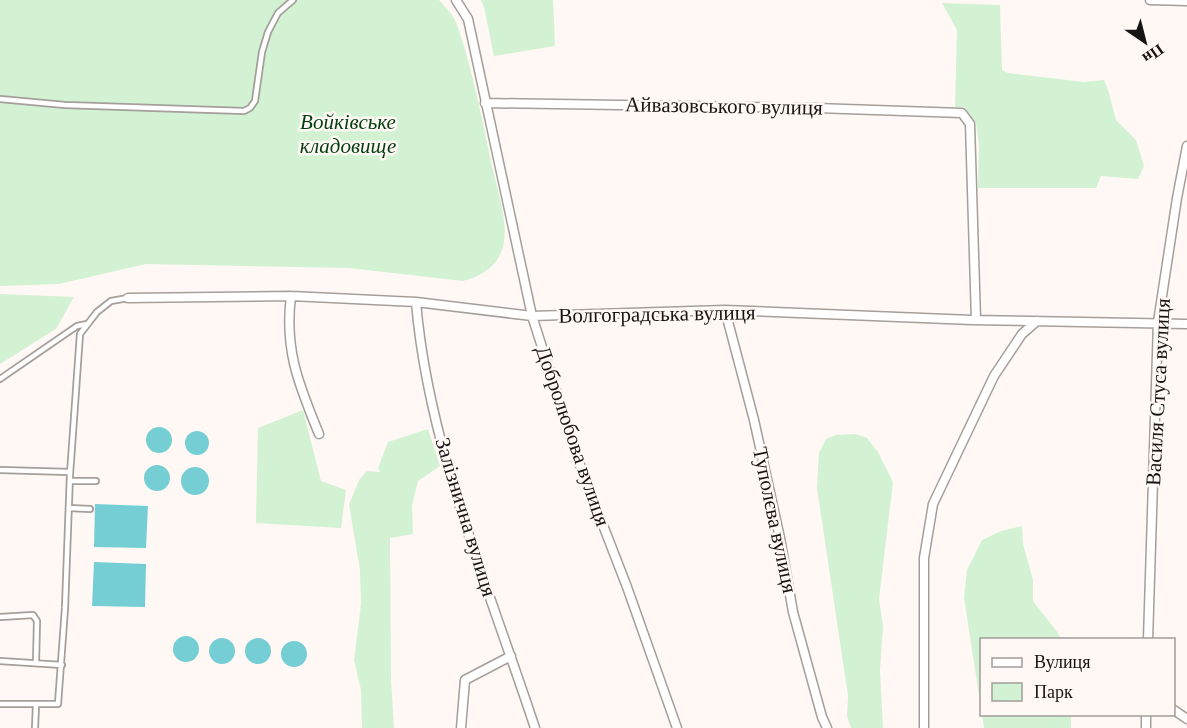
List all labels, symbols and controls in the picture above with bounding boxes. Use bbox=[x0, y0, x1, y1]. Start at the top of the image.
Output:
north arrow bbox=[1115, 12, 1175, 72]
text: Пн bbox=[1140, 41, 1167, 67]
street label: Айвазовського вулиця bbox=[625, 92, 823, 120]
park label: Войківське кладовище bbox=[300, 110, 396, 158]
street label: Василя Стуса вулиця bbox=[1141, 297, 1175, 486]
street label: Волгоградська вулиця bbox=[558, 300, 756, 328]
street label: Добролюбова вулиця bbox=[531, 343, 615, 530]
street label: Залізнична вулиця bbox=[430, 435, 502, 600]
street label: Туполєва вулиця bbox=[748, 445, 802, 596]
legend bbox=[980, 638, 1175, 716]
text: Вулиця bbox=[1034, 652, 1091, 672]
text: Парк bbox=[1034, 682, 1073, 702]

